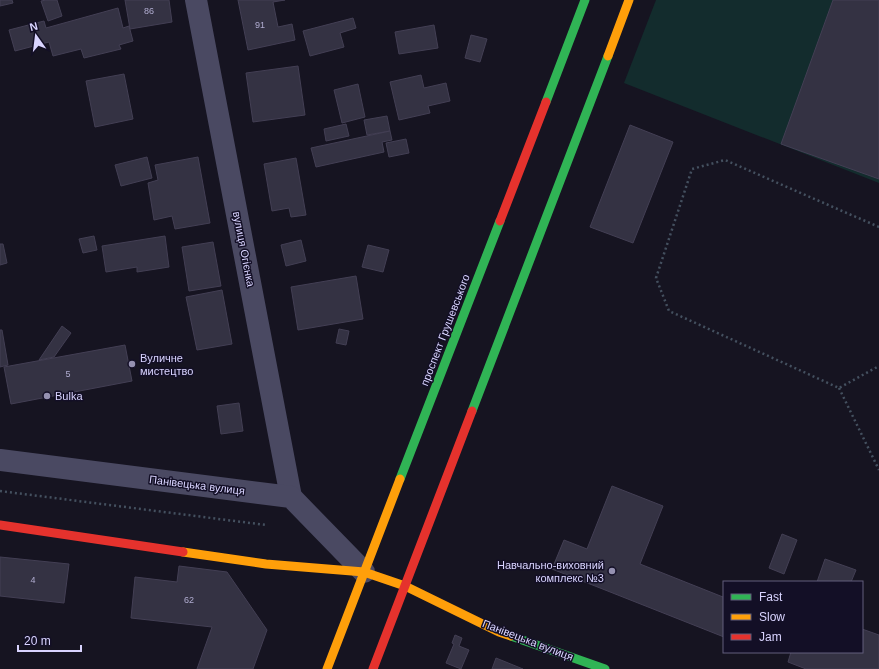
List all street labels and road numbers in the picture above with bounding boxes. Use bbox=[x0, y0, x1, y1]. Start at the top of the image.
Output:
street label: вулиця Огієнка bbox=[231, 210, 257, 289]
street label: проспект Грушевського bbox=[418, 273, 472, 387]
street label: Панівецька вулиця bbox=[148, 473, 246, 497]
street label: Панівецька вулиця bbox=[481, 617, 575, 663]

